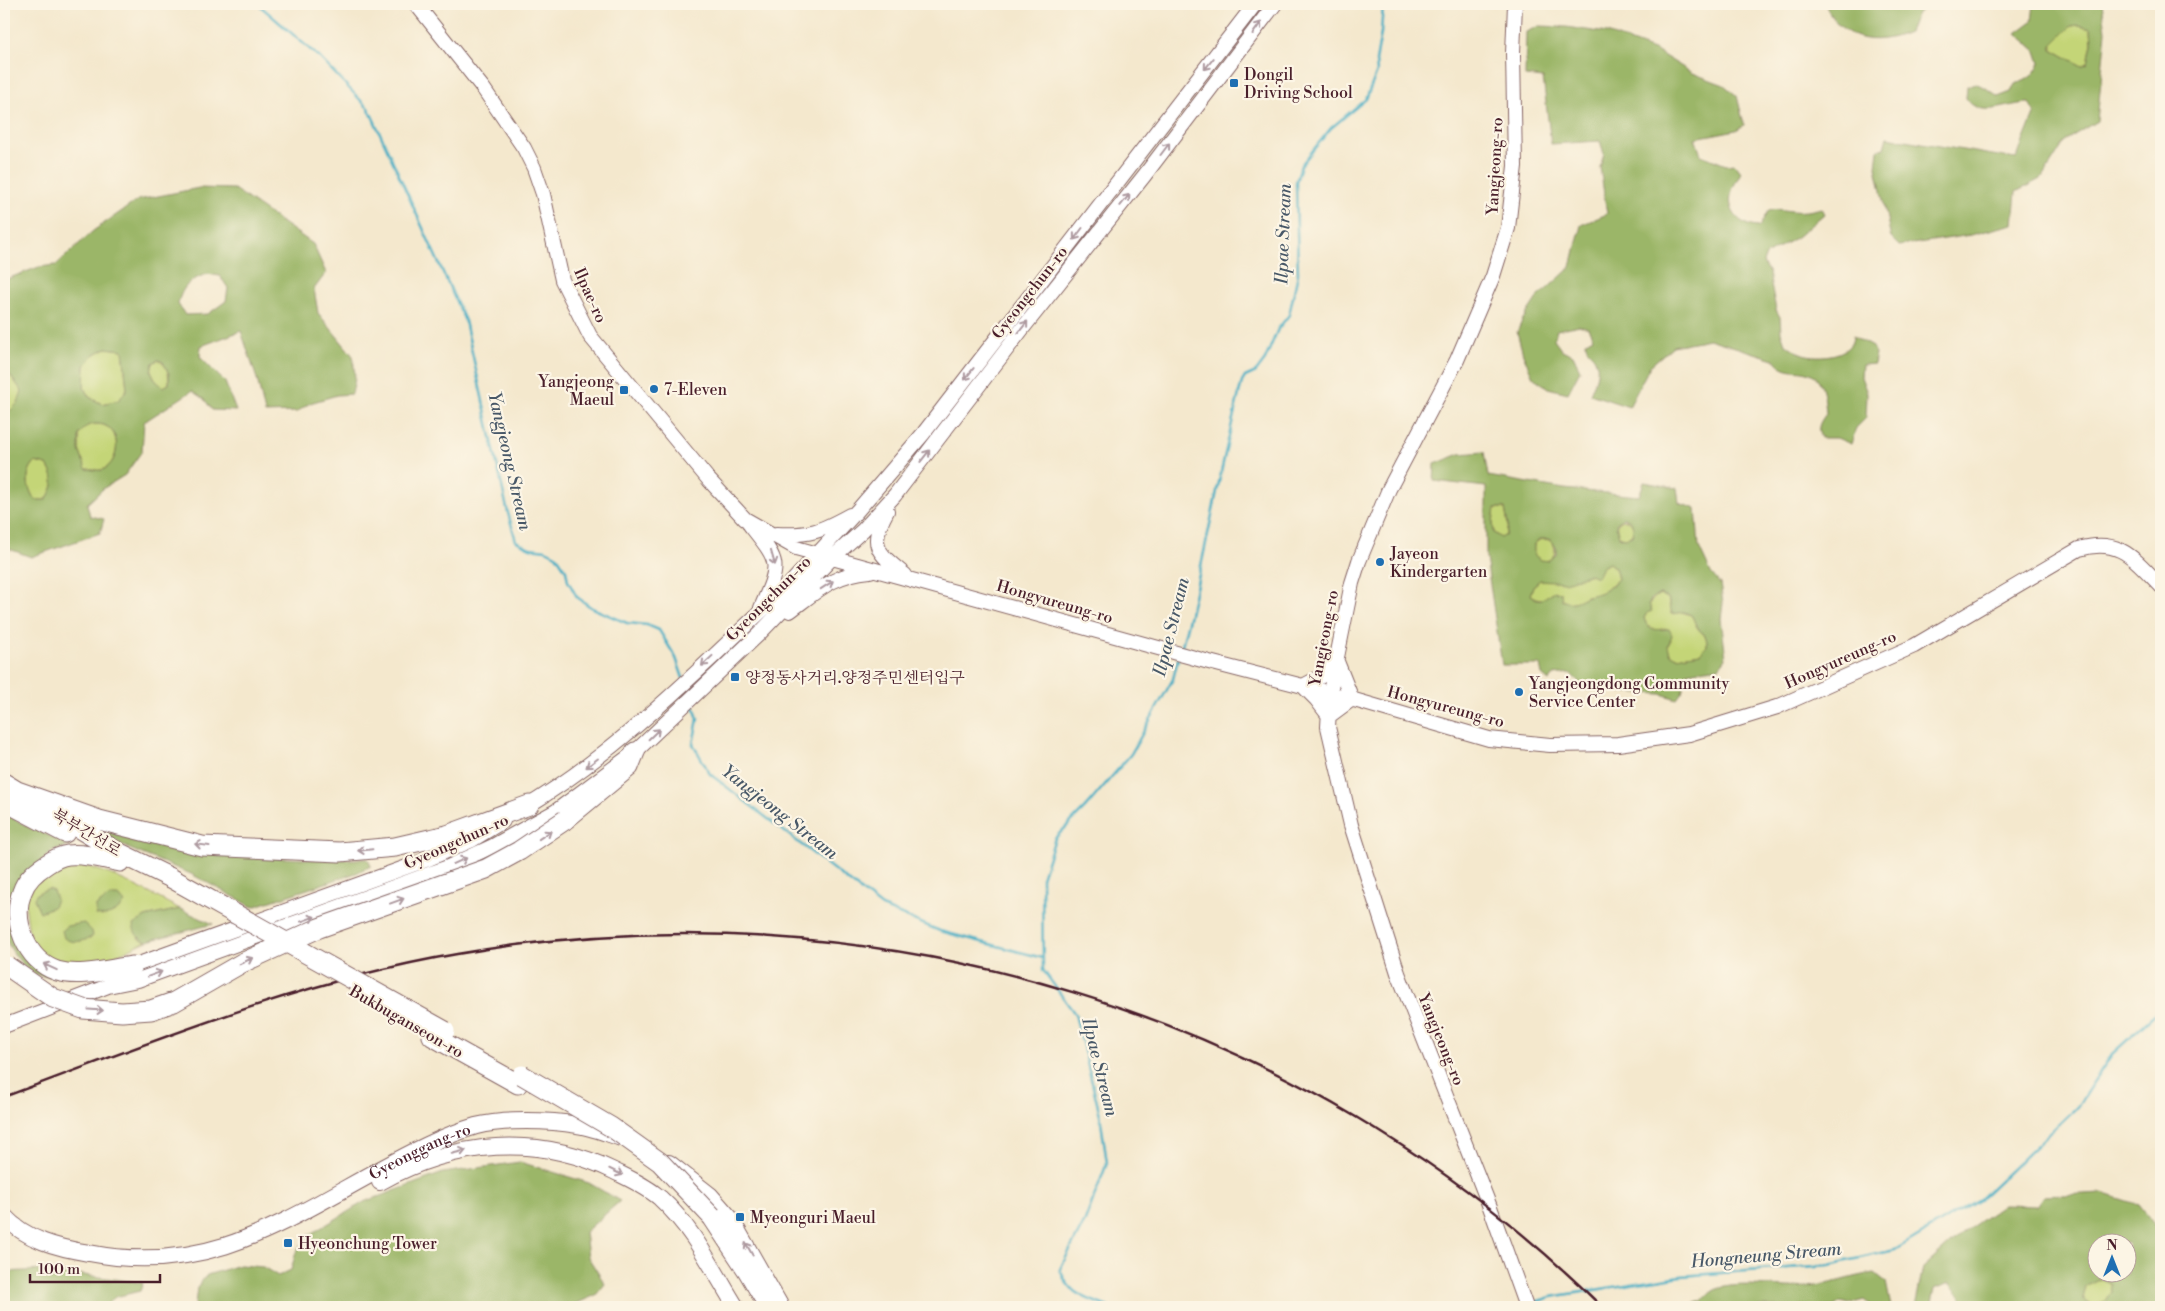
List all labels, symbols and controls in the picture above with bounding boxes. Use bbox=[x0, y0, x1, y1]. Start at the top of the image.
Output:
one-way arrow bbox=[1252, 21, 1262, 35]
one-way arrow bbox=[1203, 57, 1214, 70]
place label: Dongil Driving School bbox=[1244, 65, 1353, 103]
marker: Dongil Driving School bbox=[1228, 77, 1240, 89]
street label: Yangjeong-ro bbox=[1482, 117, 1508, 216]
one-way arrow bbox=[1159, 143, 1170, 156]
water label: Ilpae Stream bbox=[1270, 183, 1297, 286]
one-way arrow bbox=[1119, 194, 1130, 207]
one-way arrow bbox=[1073, 228, 1084, 241]
street label: Gyeongchun-ro bbox=[987, 242, 1072, 343]
street label: Ilpae-ro bbox=[569, 265, 611, 326]
one-way arrow bbox=[1018, 321, 1029, 334]
one-way arrow bbox=[964, 368, 975, 381]
place label: Yangjeong Maeul bbox=[537, 372, 615, 410]
place label: 7-Eleven bbox=[664, 380, 727, 400]
marker: 7-Eleven bbox=[648, 383, 660, 395]
marker: Yangjeong Maeul bbox=[618, 384, 630, 396]
water label: Yangjeong Stream bbox=[482, 390, 537, 533]
one-way arrow bbox=[919, 450, 930, 463]
place label: Jayeon Kindergarten bbox=[1389, 544, 1488, 582]
one-way arrow bbox=[768, 550, 778, 566]
street label: Gyeongchun-ro bbox=[722, 552, 816, 646]
marker: Jayeon Kindergarten bbox=[1374, 556, 1386, 568]
water label: Ilpae Stream bbox=[1148, 575, 1195, 680]
street label: Hongyureung-ro bbox=[994, 576, 1115, 628]
one-way arrow bbox=[820, 580, 834, 590]
street label: Yangjeong-ro bbox=[1305, 588, 1343, 689]
street label: Hongyureung-ro bbox=[1781, 626, 1899, 694]
one-way arrow bbox=[701, 655, 713, 667]
place label: 양정동사거리.양정주민센터입구 bbox=[745, 668, 965, 688]
marker: 양정동사거리.양정주민센터입구 bbox=[729, 671, 741, 683]
place label: Yangjeongdong Community Service Center bbox=[1528, 674, 1729, 712]
street label: Hongyureung-ro bbox=[1385, 682, 1506, 732]
marker: Yangjeongdong Community Service Center bbox=[1513, 686, 1525, 698]
one-way arrow bbox=[647, 728, 660, 740]
one-way arrow bbox=[586, 758, 599, 769]
water label: Yangjeong Stream bbox=[717, 760, 843, 865]
street label: 북부간선로 bbox=[48, 804, 125, 862]
street label: Gyeongchun-ro bbox=[401, 810, 512, 874]
one-way arrow bbox=[537, 830, 551, 840]
one-way arrow bbox=[195, 840, 211, 850]
one-way arrow bbox=[357, 845, 373, 855]
one-way arrow bbox=[452, 856, 467, 866]
one-way arrow bbox=[389, 896, 404, 905]
one-way arrow bbox=[300, 914, 316, 923]
one-way arrow bbox=[238, 956, 253, 965]
one-way arrow bbox=[43, 962, 58, 972]
one-way arrow bbox=[147, 969, 163, 978]
street label: Bukbuganseon-ro bbox=[345, 981, 467, 1063]
street label: Yangjeong-ro bbox=[1413, 989, 1469, 1088]
one-way arrow bbox=[88, 1006, 104, 1015]
water label: Ilpae Stream bbox=[1076, 1014, 1123, 1119]
street label: Gyeonggang-ro bbox=[366, 1119, 473, 1185]
one-way arrow bbox=[450, 1147, 466, 1156]
one-way arrow bbox=[608, 1168, 623, 1177]
place label: Myeonguri Maeul bbox=[750, 1208, 876, 1228]
marker: Myeonguri Maeul bbox=[734, 1211, 746, 1223]
place label: Hyeonchung Tower bbox=[298, 1234, 437, 1254]
north arrow bbox=[2088, 1234, 2138, 1284]
marker: Hyeonchung Tower bbox=[282, 1237, 294, 1249]
water label: Hongneung Stream bbox=[1689, 1237, 1843, 1274]
text: N bbox=[2106, 1237, 2118, 1255]
one-way arrow bbox=[743, 1243, 753, 1257]
scale bar bbox=[30, 1251, 160, 1283]
text: 100 m bbox=[38, 1260, 80, 1279]

